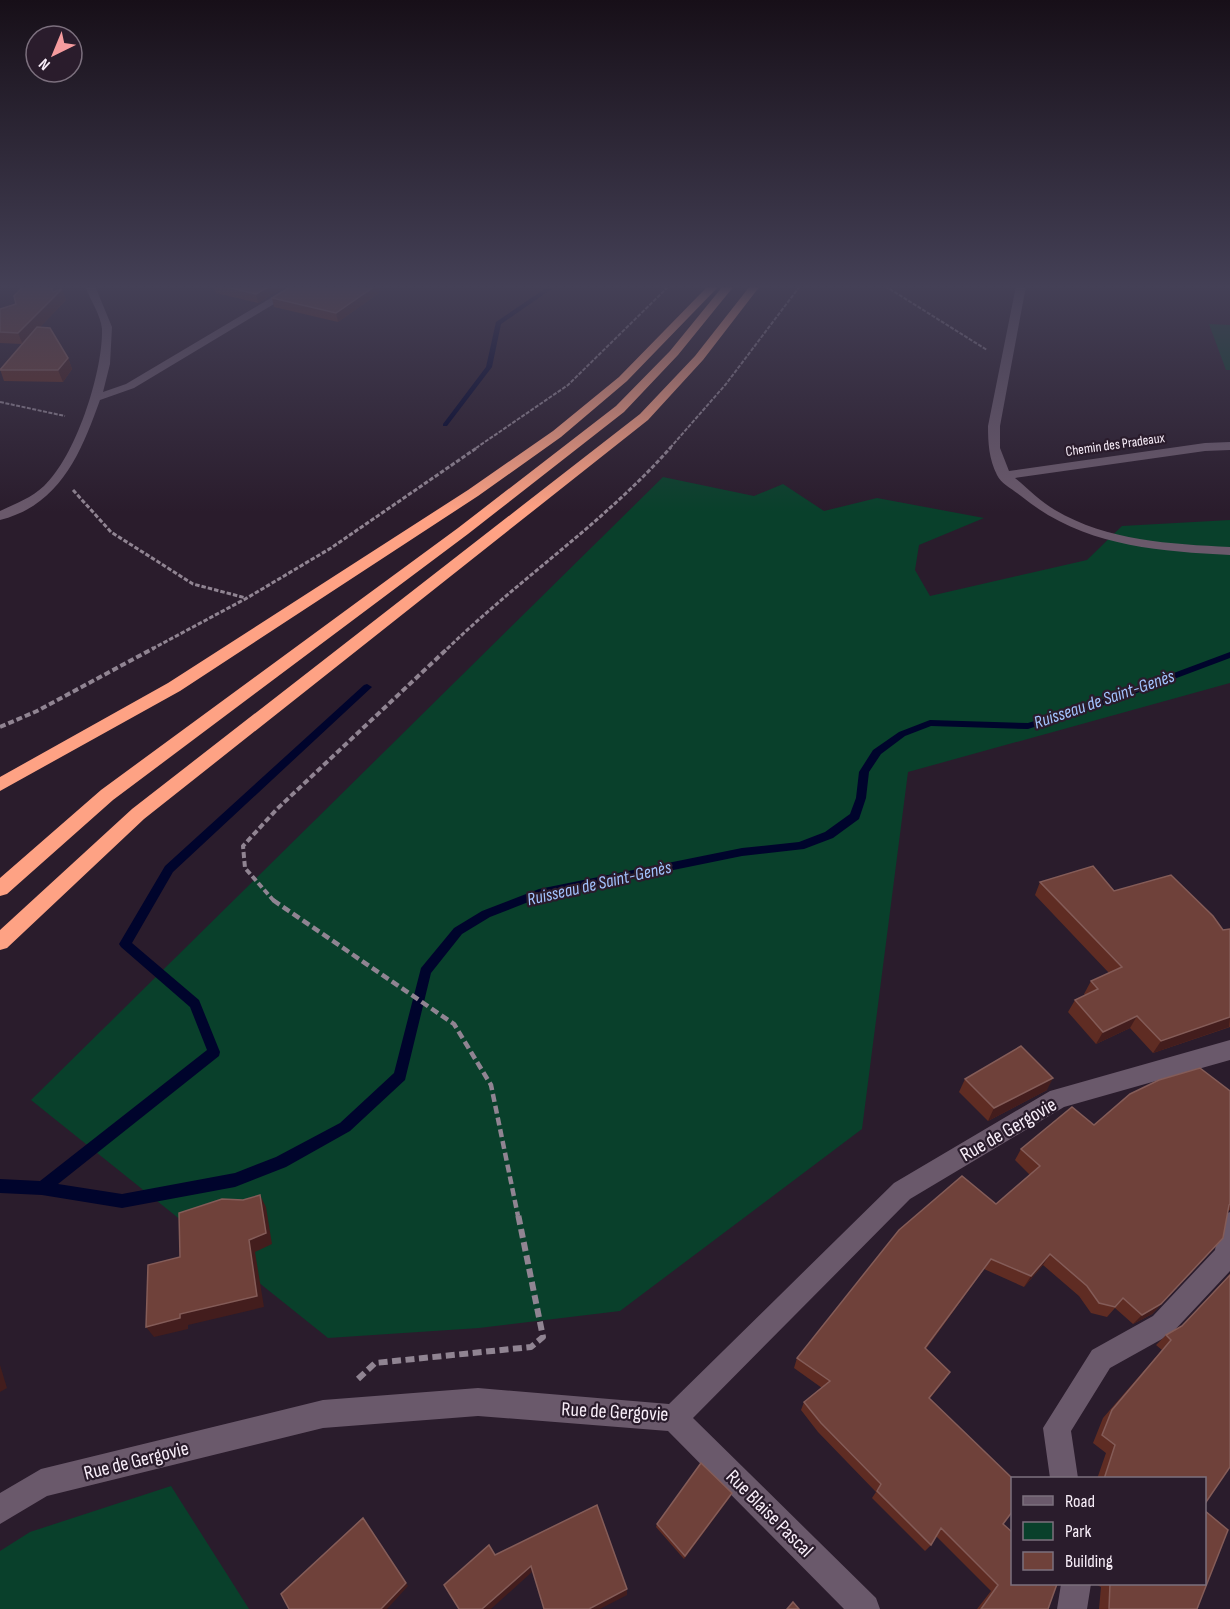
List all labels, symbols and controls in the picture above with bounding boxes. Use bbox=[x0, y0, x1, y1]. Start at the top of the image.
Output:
north arrow bbox=[24, 24, 84, 84]
text: N bbox=[35, 54, 54, 74]
street label: Chemin des Pradeaux bbox=[1064, 429, 1166, 460]
water label: Ruisseau de Saint-Genès bbox=[1031, 665, 1178, 733]
water label: Ruisseau de Saint-Genès bbox=[525, 857, 674, 910]
street label: Rue de Gergovie bbox=[956, 1093, 1061, 1167]
street label: Rue de Gergovie bbox=[561, 1397, 669, 1427]
street label: Rue de Gergovie bbox=[81, 1436, 191, 1486]
street label: Rue Blaise Pascal bbox=[721, 1465, 818, 1562]
legend bbox=[1011, 1477, 1206, 1585]
text: Road bbox=[1065, 1491, 1095, 1512]
text: Park bbox=[1065, 1521, 1091, 1542]
text: Building bbox=[1065, 1551, 1113, 1572]

